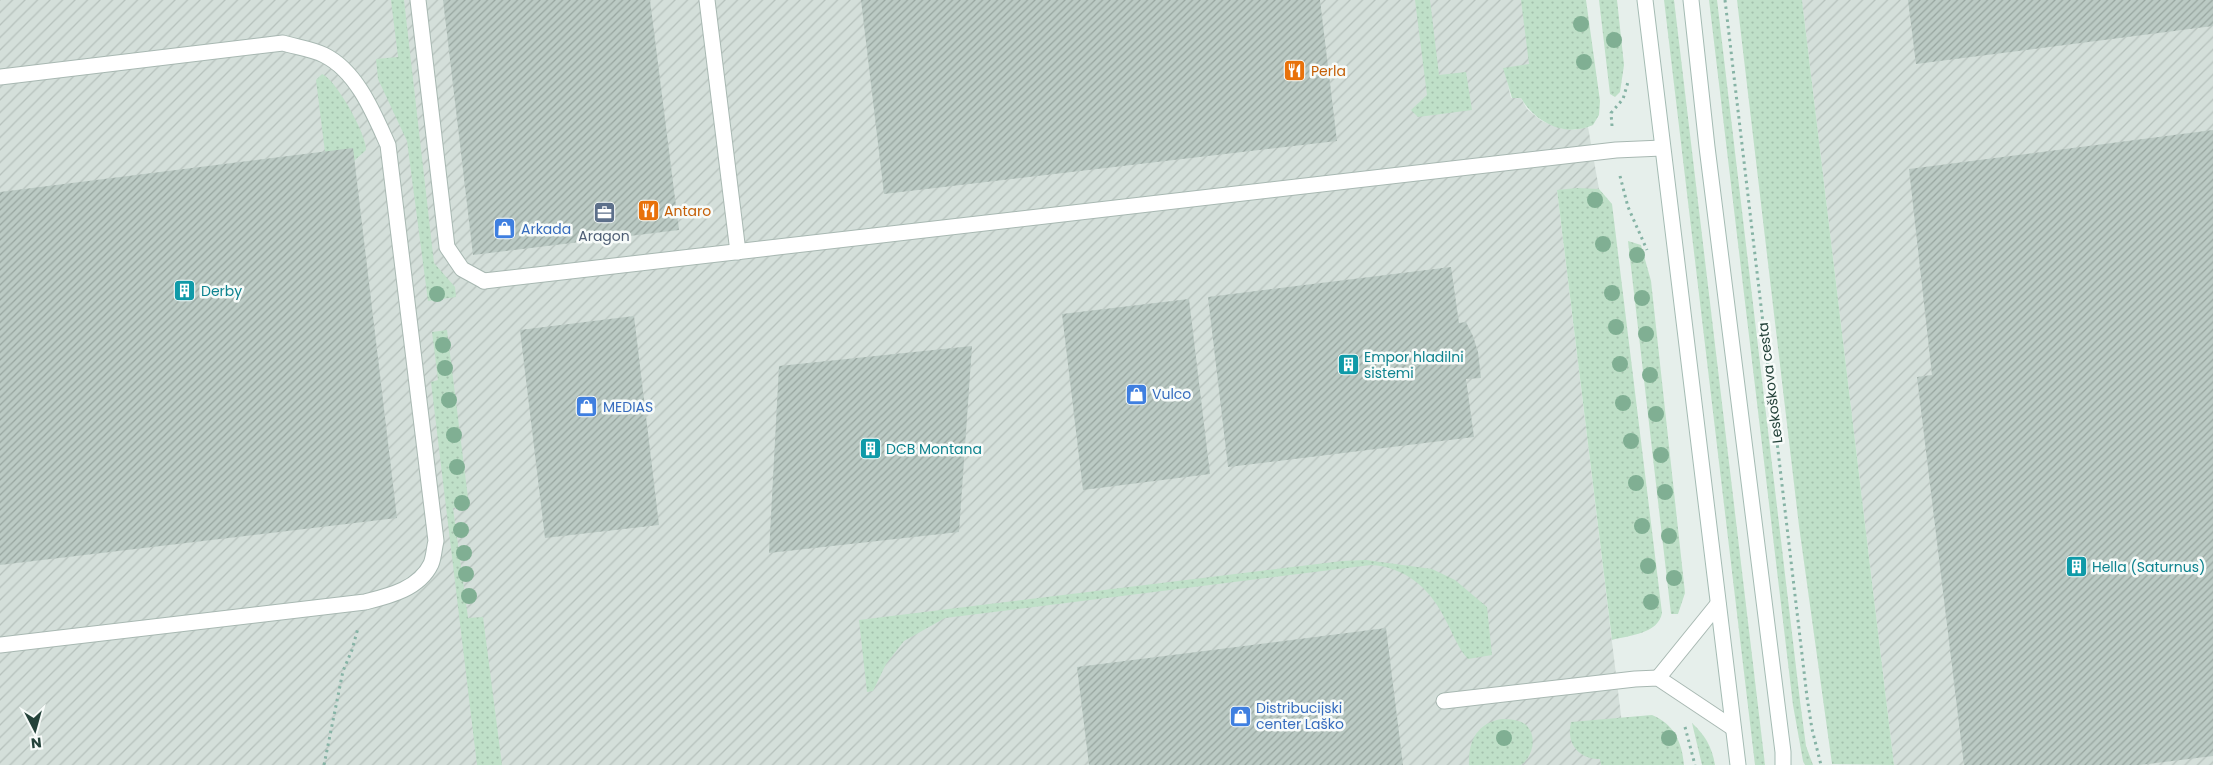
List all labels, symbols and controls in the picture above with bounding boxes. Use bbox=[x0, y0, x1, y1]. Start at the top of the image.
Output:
restaurant icon: Perla bbox=[1283, 59, 1307, 83]
place label: Perla bbox=[1311, 61, 1346, 81]
restaurant icon: Antaro bbox=[636, 199, 660, 223]
office icon: Aragon bbox=[592, 201, 616, 225]
place label: Antaro bbox=[664, 201, 711, 221]
shop icon: Arkada bbox=[493, 217, 517, 241]
place label: Arkada bbox=[521, 219, 571, 239]
place label: Aragon bbox=[578, 226, 630, 246]
building icon: Derby bbox=[173, 279, 197, 303]
place label: Derby bbox=[201, 281, 242, 301]
street label: Leskoškova cesta bbox=[1753, 321, 1787, 445]
place label: Empor hladilni sistemi bbox=[1364, 347, 1464, 383]
building icon: Empor hladilni sistemi bbox=[1336, 353, 1360, 377]
shop icon: Vulco bbox=[1124, 382, 1148, 406]
place label: Vulco bbox=[1152, 384, 1191, 404]
shop icon: MEDIAS bbox=[575, 395, 599, 419]
place label: MEDIAS bbox=[603, 397, 653, 417]
building icon: DCB Montana bbox=[858, 437, 882, 461]
place label: DCB Montana bbox=[886, 439, 982, 459]
building icon: Hella (Saturnus) bbox=[2064, 555, 2088, 579]
place label: Hella (Saturnus) bbox=[2092, 557, 2205, 577]
place label: Distribucijski center Laško bbox=[1256, 698, 1344, 734]
shop icon: Distribucijski center Laško bbox=[1228, 704, 1252, 728]
north arrow bbox=[10, 705, 60, 755]
text: N bbox=[30, 732, 43, 753]

